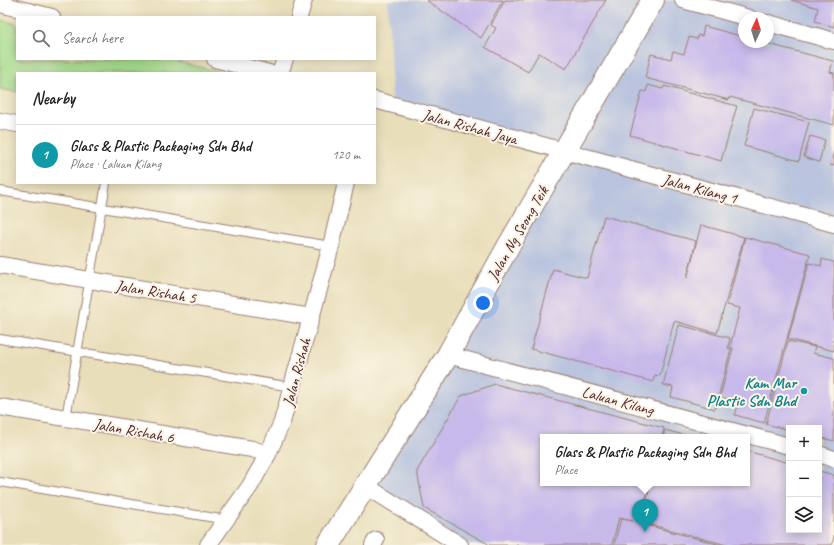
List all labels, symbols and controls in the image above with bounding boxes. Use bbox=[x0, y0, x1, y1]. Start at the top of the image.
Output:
north arrow bbox=[738, 12, 774, 48]
search box bbox=[16, 16, 376, 60]
icon: search bbox=[30, 27, 52, 49]
text: Search here bbox=[62, 29, 123, 48]
text: Nearby bbox=[32, 88, 75, 109]
street label: Jalan Rishah Jaya bbox=[419, 104, 521, 150]
text: Glass & Plastic Packaging Sdn Bhd bbox=[70, 137, 251, 156]
text: 1 bbox=[42, 147, 48, 163]
text: 120 m bbox=[332, 147, 360, 163]
text: Place · Laluan Kilang bbox=[70, 156, 161, 172]
street label: Jalan Kilang 1 bbox=[659, 169, 740, 209]
street label: Jalan Ng Seong Teik bbox=[482, 182, 554, 285]
street label: Jalan Rishah 5 bbox=[113, 276, 198, 308]
your location bbox=[473, 293, 493, 313]
street label: Jalan Rishah bbox=[278, 335, 316, 410]
place label: Kam Mar Plastic Sdn Bhd bbox=[707, 373, 799, 411]
street label: Laluan Kilang bbox=[580, 382, 657, 420]
marker: Kam Mar Plastic Sdn Bhd bbox=[799, 386, 809, 396]
street label: Jalan Rishah 6 bbox=[91, 414, 176, 448]
map controls bbox=[786, 425, 822, 533]
button: + bbox=[786, 425, 822, 461]
popup bbox=[540, 434, 750, 486]
text: Glass & Plastic Packaging Sdn Bhd bbox=[554, 443, 736, 462]
button: − bbox=[786, 461, 822, 497]
text: Place bbox=[554, 462, 577, 478]
button: layers bbox=[786, 497, 822, 533]
pin: 1 bbox=[632, 499, 658, 532]

